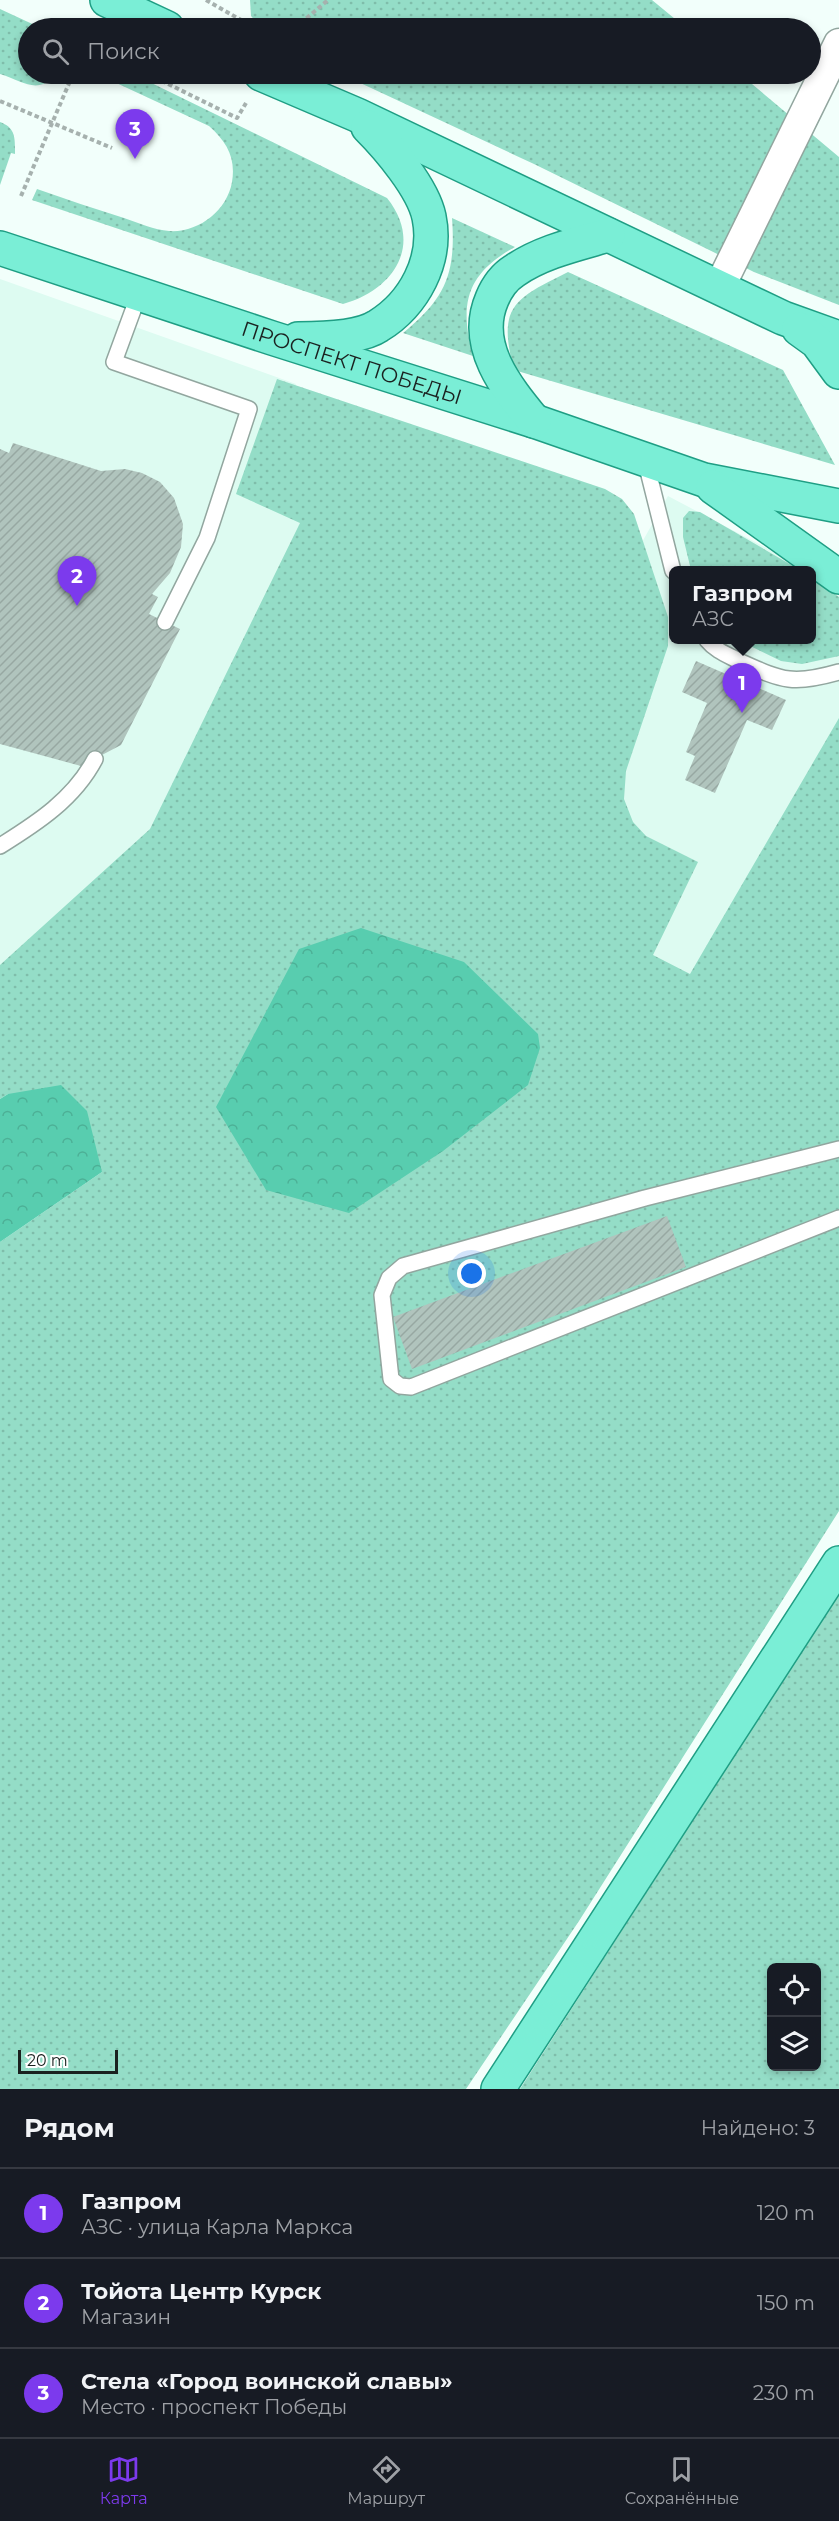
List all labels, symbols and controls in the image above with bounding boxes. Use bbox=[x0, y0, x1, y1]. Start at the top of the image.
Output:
search box bbox=[18, 18, 821, 84]
icon: search bbox=[39, 35, 72, 68]
text: Поиск bbox=[87, 38, 159, 65]
pin: 3 bbox=[116, 110, 154, 159]
street label: ПРОСПЕКТ ПОБЕДЫ bbox=[238, 316, 465, 409]
pin: 2 bbox=[58, 556, 97, 606]
popup bbox=[669, 566, 816, 644]
text: Газпром bbox=[692, 580, 793, 607]
text: АЗС bbox=[692, 607, 734, 631]
pin: 1 bbox=[722, 664, 762, 713]
your location bbox=[457, 1259, 486, 1288]
map controls bbox=[767, 1963, 821, 2071]
button: locate bbox=[767, 1963, 821, 2017]
button: layers bbox=[767, 2017, 821, 2071]
scale bar bbox=[18, 2047, 118, 2074]
text: 20 m bbox=[27, 2051, 68, 2070]
text: Рядом bbox=[24, 2112, 115, 2144]
text: Найдено: 3 bbox=[701, 2116, 815, 2140]
text: Газпром bbox=[81, 2188, 182, 2215]
text: 1 bbox=[40, 2201, 47, 2225]
text: 120 m bbox=[757, 2201, 815, 2225]
text: АЗС · улица Карла Маркса bbox=[81, 2215, 353, 2239]
text: Тойота Центр Курск bbox=[81, 2278, 321, 2305]
text: 2 bbox=[38, 2291, 49, 2315]
text: 150 m bbox=[757, 2291, 815, 2315]
text: Магазин bbox=[81, 2305, 171, 2329]
text: Стела «Город воинской славы» bbox=[81, 2368, 453, 2395]
text: 3 bbox=[38, 2381, 49, 2405]
text: 230 m bbox=[753, 2381, 815, 2405]
text: Место · проспект Победы bbox=[81, 2395, 347, 2419]
tab: Карта bbox=[100, 2453, 148, 2508]
tab: Маршрут bbox=[347, 2453, 425, 2508]
tab: Сохранённые bbox=[625, 2453, 739, 2508]

